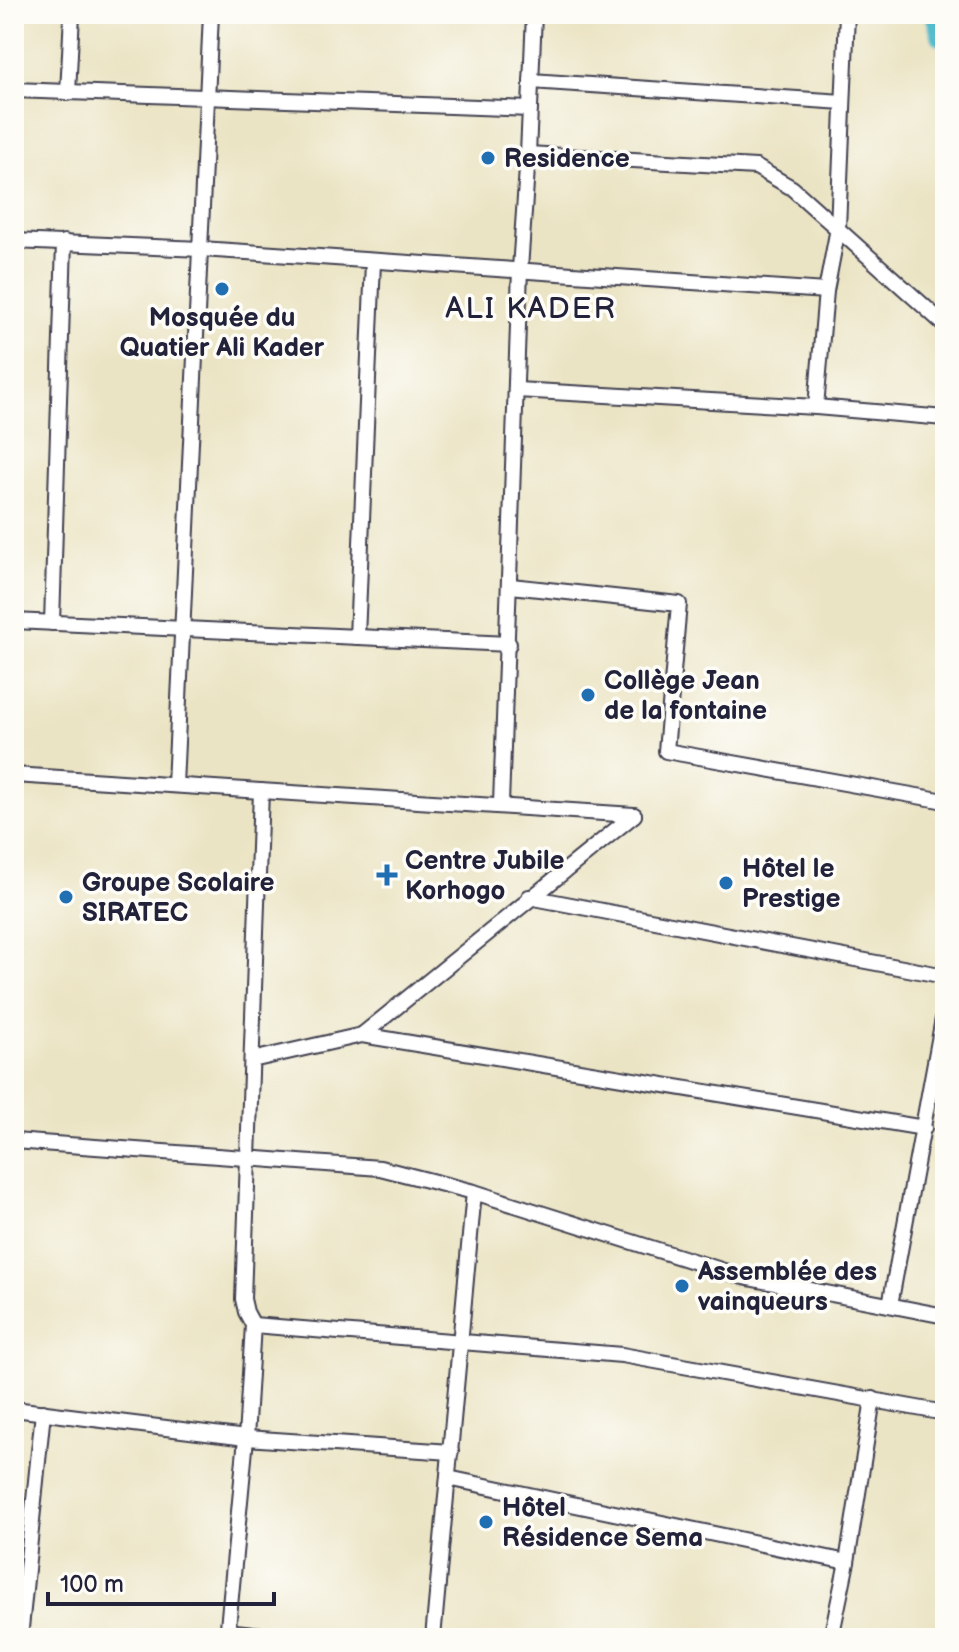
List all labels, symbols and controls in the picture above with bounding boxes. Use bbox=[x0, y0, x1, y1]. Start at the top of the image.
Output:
place label: Residence bbox=[504, 144, 630, 175]
marker: Residence bbox=[479, 149, 497, 167]
marker: Mosquée du Quatier Ali Kader bbox=[213, 280, 231, 298]
district label: ALI KADER bbox=[445, 291, 617, 327]
place label: Mosquée du Quatier Ali Kader bbox=[120, 303, 325, 364]
place label: Collège Jean de la fontaine bbox=[604, 666, 767, 727]
marker: Collège Jean de la fontaine bbox=[579, 686, 597, 704]
place label: Centre Jubile Korhogo bbox=[405, 846, 564, 907]
place label: Hôtel le Prestige bbox=[742, 854, 841, 915]
marker: Centre Jubile Korhogo bbox=[376, 864, 398, 886]
place label: Groupe Scolaire SIRATEC bbox=[82, 868, 275, 929]
marker: Hôtel le Prestige bbox=[717, 874, 735, 892]
marker: Groupe Scolaire SIRATEC bbox=[57, 888, 75, 906]
place label: Assemblée des vainqueurs bbox=[697, 1257, 877, 1318]
marker: Assemblée des vainqueurs bbox=[673, 1277, 691, 1295]
place label: Hôtel Résidence Sema bbox=[502, 1493, 703, 1554]
marker: Hôtel Résidence Sema bbox=[477, 1513, 495, 1531]
scale bar bbox=[48, 1556, 274, 1606]
text: 100 m bbox=[60, 1570, 124, 1599]

